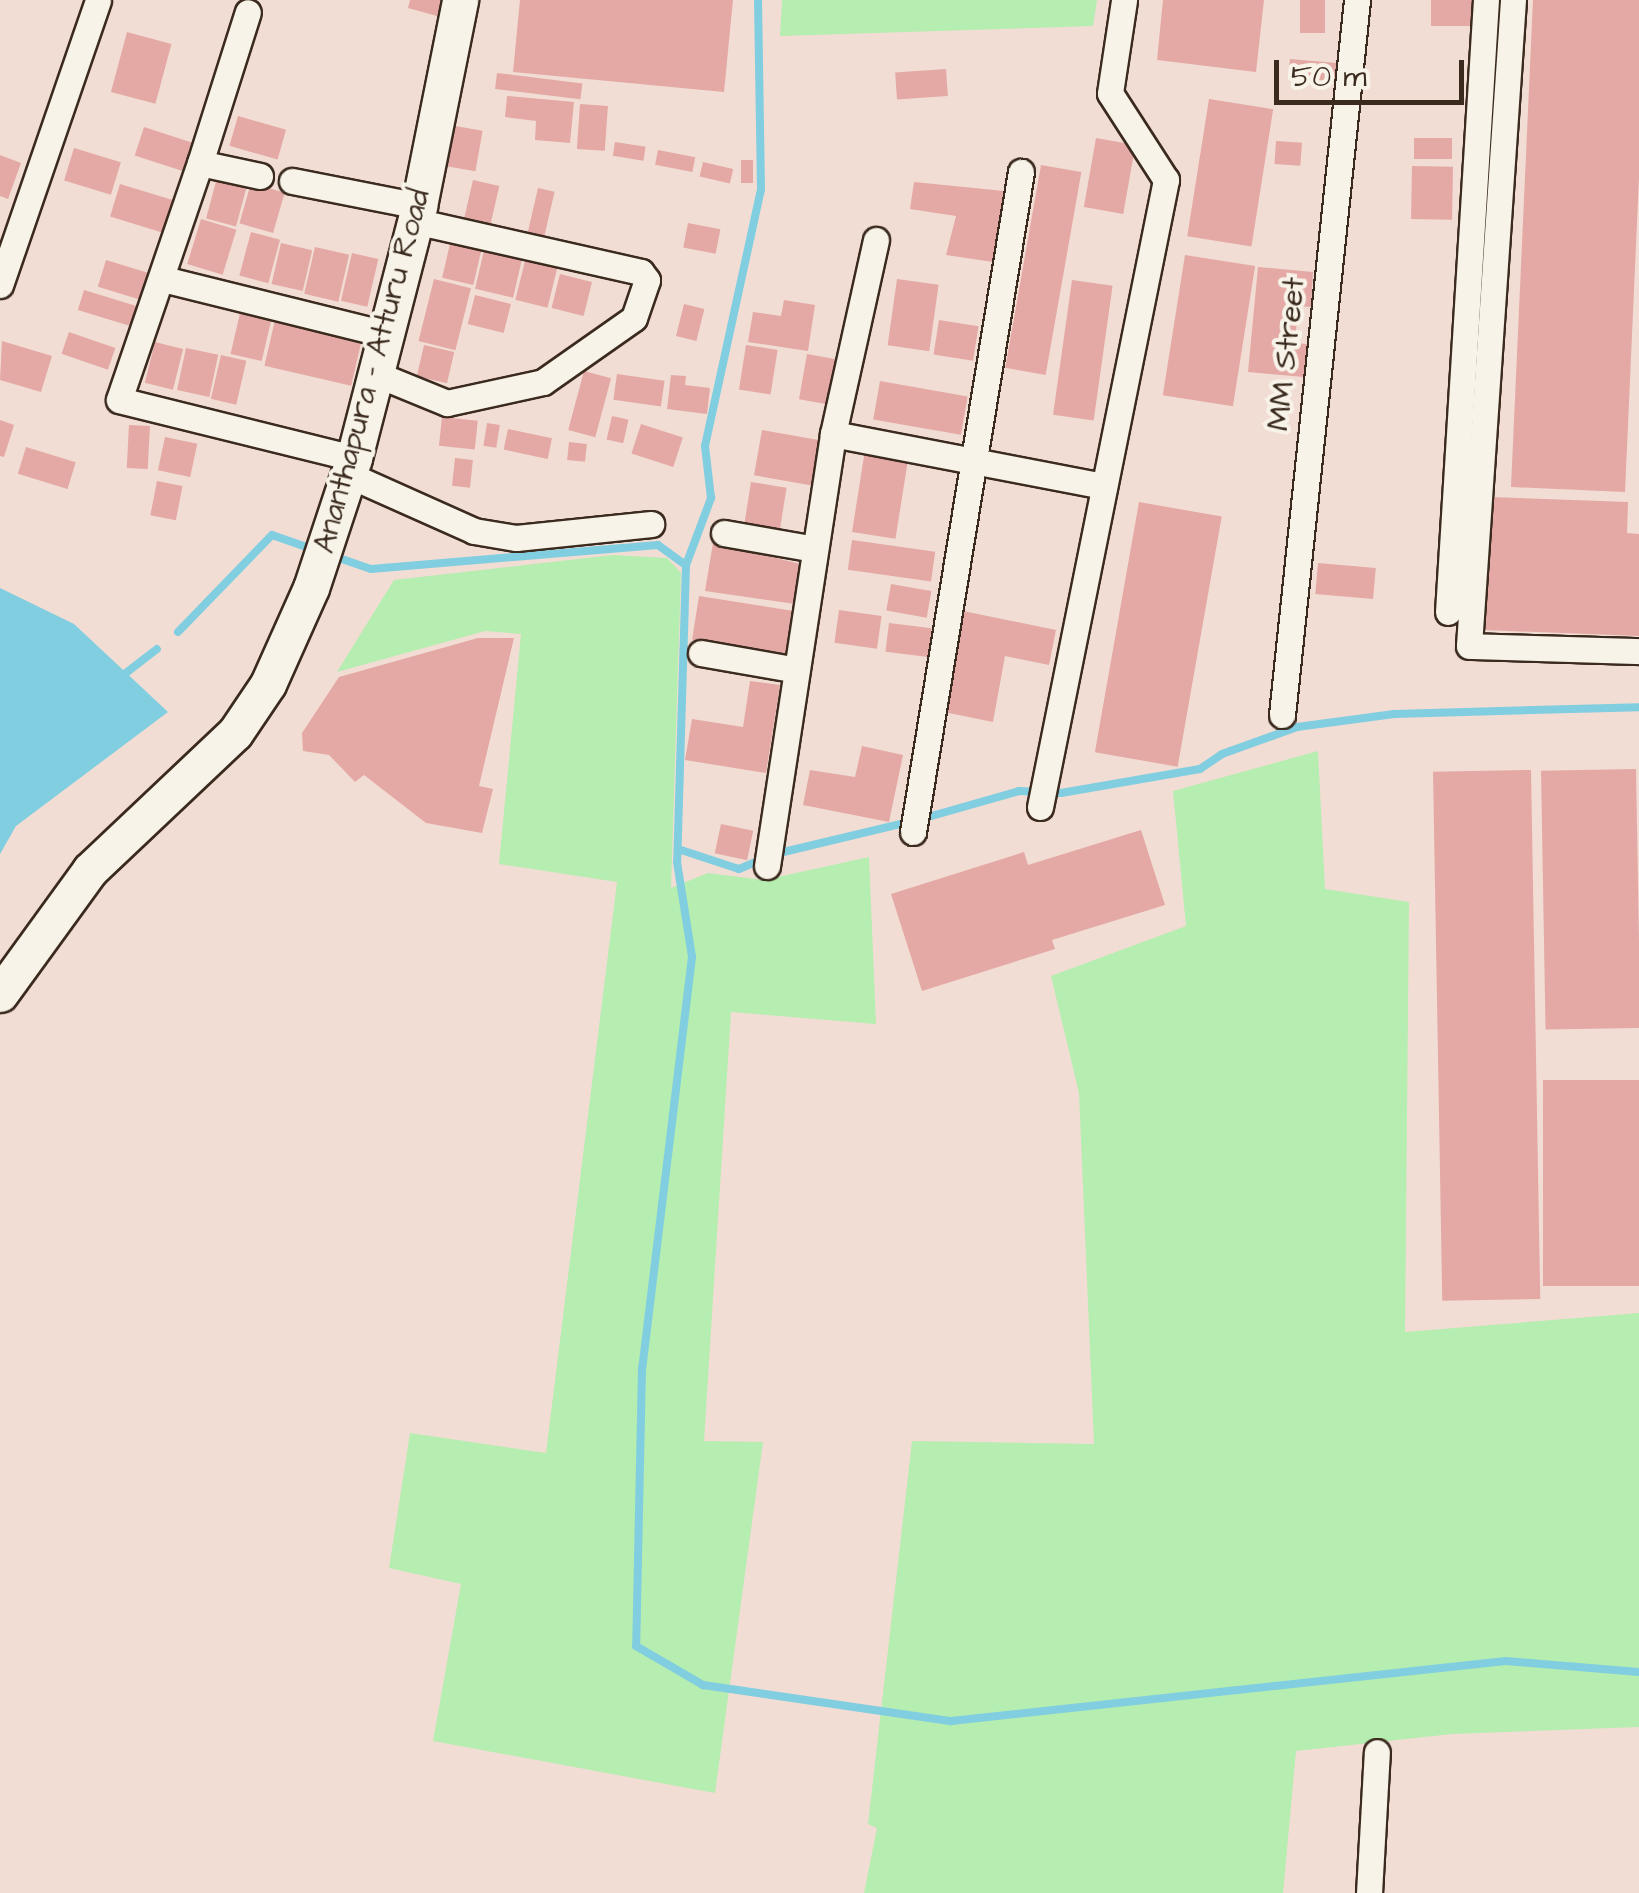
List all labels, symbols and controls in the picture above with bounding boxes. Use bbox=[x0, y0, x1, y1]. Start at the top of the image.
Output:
scale bar bbox=[1279, 40, 1469, 102]
text: 50 m bbox=[1291, 56, 1367, 98]
street label: Ananthapura - Atturu Road bbox=[306, 185, 438, 557]
street label: MM Street bbox=[1261, 275, 1313, 433]

